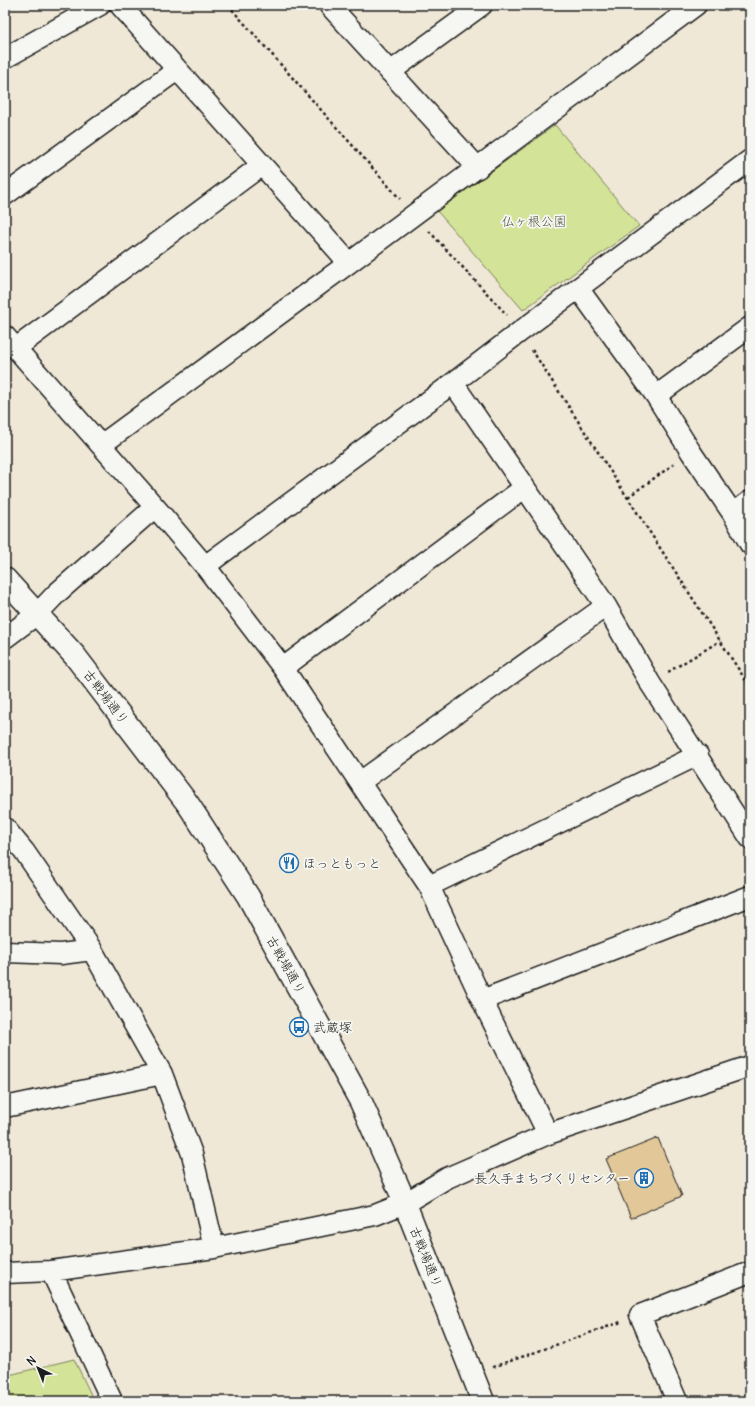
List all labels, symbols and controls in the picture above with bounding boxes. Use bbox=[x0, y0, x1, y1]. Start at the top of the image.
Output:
park label: 仏ヶ根公園 bbox=[501, 213, 567, 230]
street label: 古戦場通り bbox=[80, 666, 132, 728]
restaurant icon: ほっともっと bbox=[278, 852, 300, 874]
place label: ほっともっと bbox=[303, 855, 381, 872]
street label: 古戦場通り bbox=[263, 932, 309, 998]
bus stop icon: 武蔵塚 bbox=[288, 1016, 310, 1038]
place label: 武蔵塚 bbox=[313, 1019, 352, 1036]
building icon: 長久手まちづくりセンター bbox=[633, 1167, 655, 1189]
place label: 長久手まちづくりセンター bbox=[475, 1170, 630, 1187]
street label: 古戦場通り bbox=[406, 1224, 446, 1290]
north arrow bbox=[18, 1348, 58, 1388]
text: N bbox=[24, 1353, 39, 1368]

